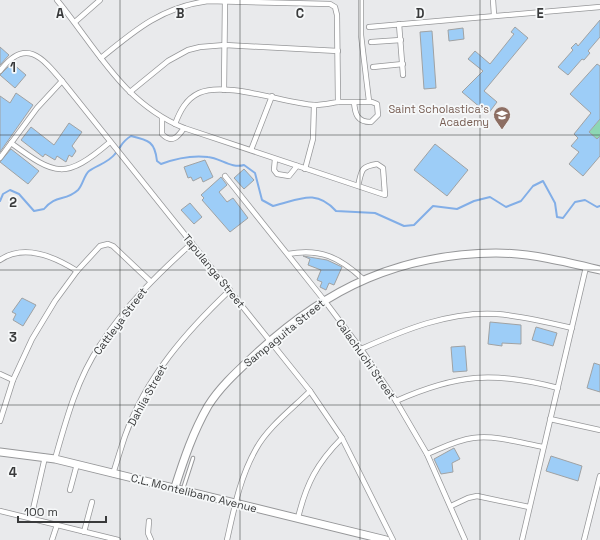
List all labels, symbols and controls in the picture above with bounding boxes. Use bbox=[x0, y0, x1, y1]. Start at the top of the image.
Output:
text: A bbox=[56, 5, 65, 22]
text: B bbox=[176, 5, 185, 22]
text: C bbox=[296, 5, 304, 22]
text: D bbox=[416, 5, 425, 22]
text: E bbox=[536, 5, 544, 22]
text: 1 bbox=[10, 59, 16, 76]
place label: Saint Scholastica's Academy bbox=[388, 102, 489, 129]
school or university icon: Saint Scholastica's Academy bbox=[492, 105, 512, 130]
text: 2 bbox=[9, 194, 17, 211]
street label: Tapulanga Street bbox=[180, 231, 248, 311]
street label: Cattleya Street bbox=[90, 285, 150, 357]
street label: Sampaguita Street bbox=[241, 296, 327, 370]
street label: Calachuchi Street bbox=[333, 316, 399, 402]
text: 3 bbox=[9, 329, 17, 346]
street label: Dahlia Street bbox=[124, 362, 170, 428]
text: 4 bbox=[9, 464, 17, 481]
street label: C.L. Montelibano Avenue bbox=[130, 471, 258, 515]
scale bar bbox=[18, 498, 106, 524]
text: 100 m bbox=[24, 504, 58, 520]

